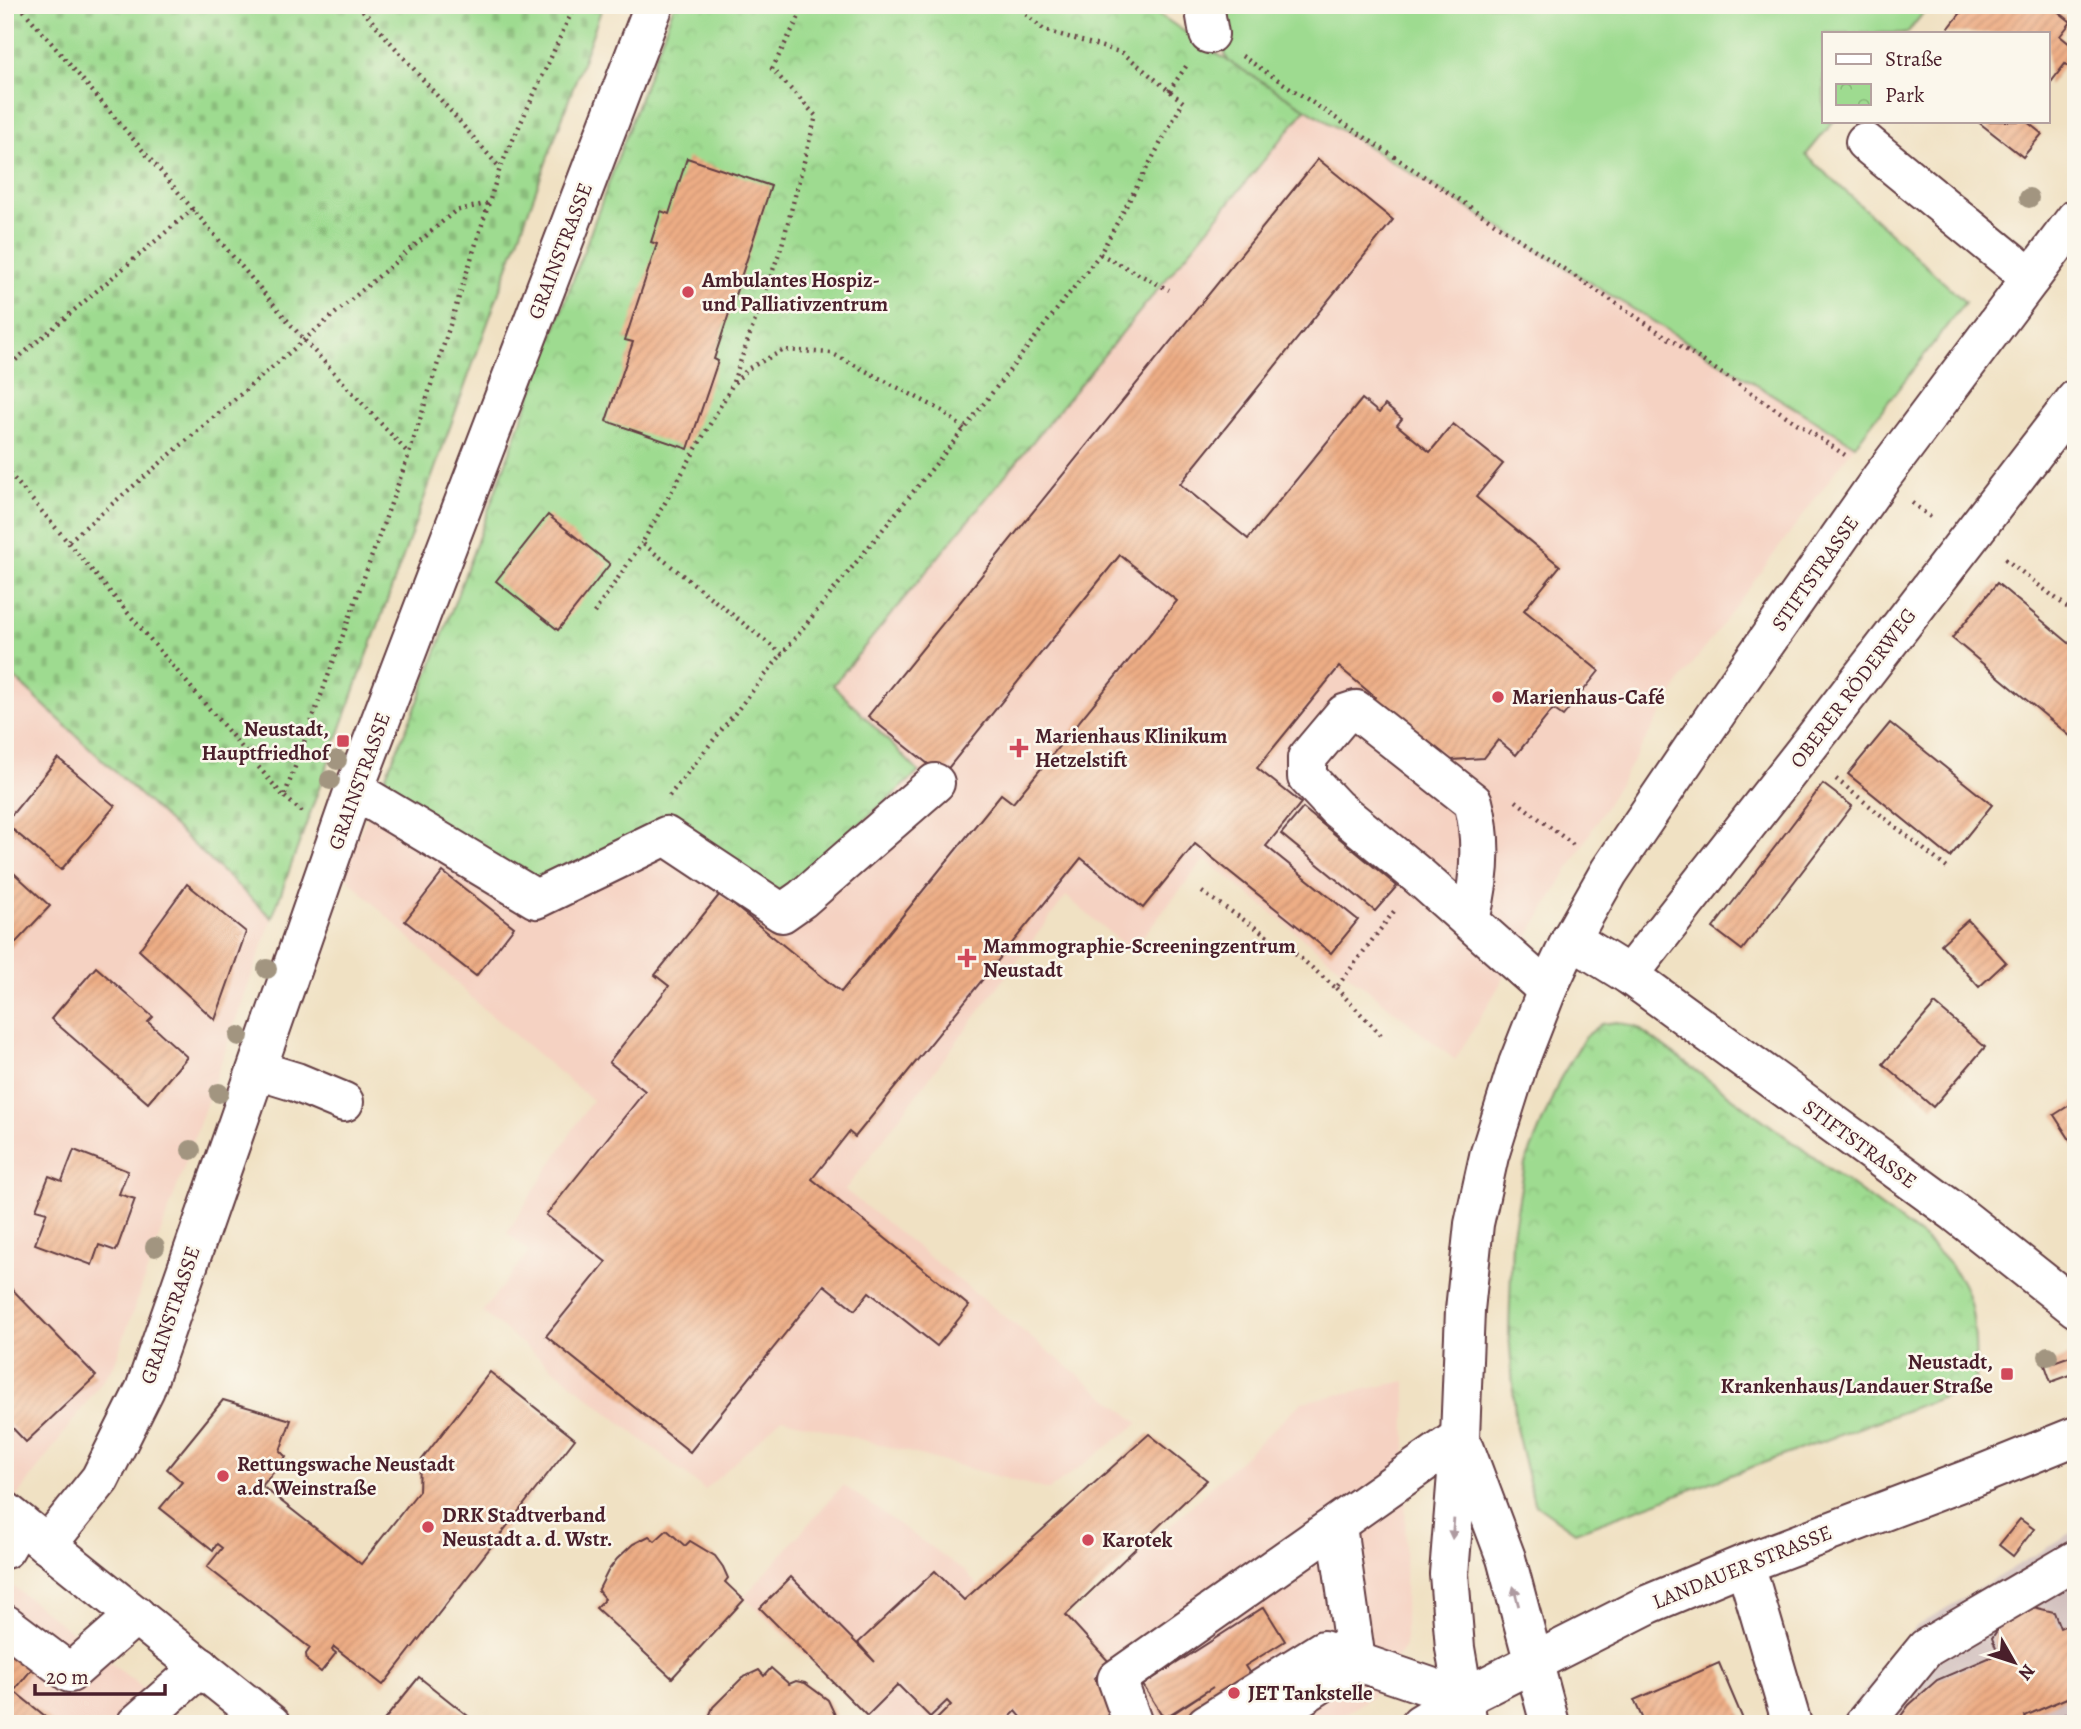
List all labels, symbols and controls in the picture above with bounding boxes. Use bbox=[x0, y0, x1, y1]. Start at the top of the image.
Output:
legend bbox=[1822, 32, 2050, 122]
text: Straße bbox=[1885, 45, 1943, 73]
text: Park bbox=[1885, 81, 1925, 109]
street label: GRAINSTRASSE bbox=[521, 179, 599, 323]
place label: Ambulantes Hospiz- und Palliativzentrum bbox=[701, 266, 888, 318]
marker: Ambulantes Hospiz- und Palliativzentrum bbox=[680, 284, 696, 300]
street label: STIFTSTRASSE bbox=[1765, 510, 1865, 636]
street label: OBERER RÖDERWEG bbox=[1783, 602, 1923, 774]
place label: Marienhaus-Café bbox=[1512, 683, 1665, 711]
marker: Marienhaus-Café bbox=[1490, 689, 1506, 705]
street label: GRAINSTRASSE bbox=[321, 708, 397, 854]
place label: Neustadt, Hauptfriedhof bbox=[201, 715, 332, 767]
place label: Marienhaus Klinikum Hetzelstift bbox=[1035, 722, 1228, 774]
marker: Neustadt, Hauptfriedhof bbox=[335, 733, 351, 749]
marker: Marienhaus Klinikum Hetzelstift bbox=[1009, 738, 1029, 758]
place label: Mammographie-Screeningzentrum Neustadt bbox=[983, 932, 1296, 984]
marker: Mammographie-Screeningzentrum Neustadt bbox=[957, 948, 977, 968]
street label: STIFTSTRASSE bbox=[1797, 1093, 1923, 1195]
street label: GRAINSTRASSE bbox=[133, 1242, 207, 1388]
place label: Neustadt, Krankenhaus/Landauer Straße bbox=[1721, 1348, 1993, 1400]
marker: Neustadt, Krankenhaus/Landauer Straße bbox=[1999, 1366, 2015, 1382]
place label: Rettungswache Neustadt a.d. Weinstraße bbox=[237, 1450, 455, 1502]
marker: Rettungswache Neustadt a.d. Weinstraße bbox=[215, 1468, 231, 1484]
place label: DRK Stadtverband Neustadt a. d. Wstr. bbox=[442, 1501, 613, 1553]
street label: LANDAUER STRASSE bbox=[1648, 1518, 1836, 1616]
marker: DRK Stadtverband Neustadt a. d. Wstr. bbox=[420, 1519, 436, 1535]
one-way arrow bbox=[1447, 1519, 1458, 1541]
place label: Karotek bbox=[1102, 1526, 1173, 1554]
marker: Karotek bbox=[1080, 1532, 1096, 1548]
one-way arrow bbox=[1510, 1585, 1521, 1607]
north arrow bbox=[1980, 1628, 2050, 1698]
scale bar bbox=[35, 1652, 164, 1696]
text: N bbox=[2012, 1659, 2041, 1686]
text: 20 m bbox=[46, 1663, 89, 1691]
place label: JET Tankstelle bbox=[1248, 1679, 1373, 1707]
marker: JET Tankstelle bbox=[1226, 1685, 1242, 1701]

